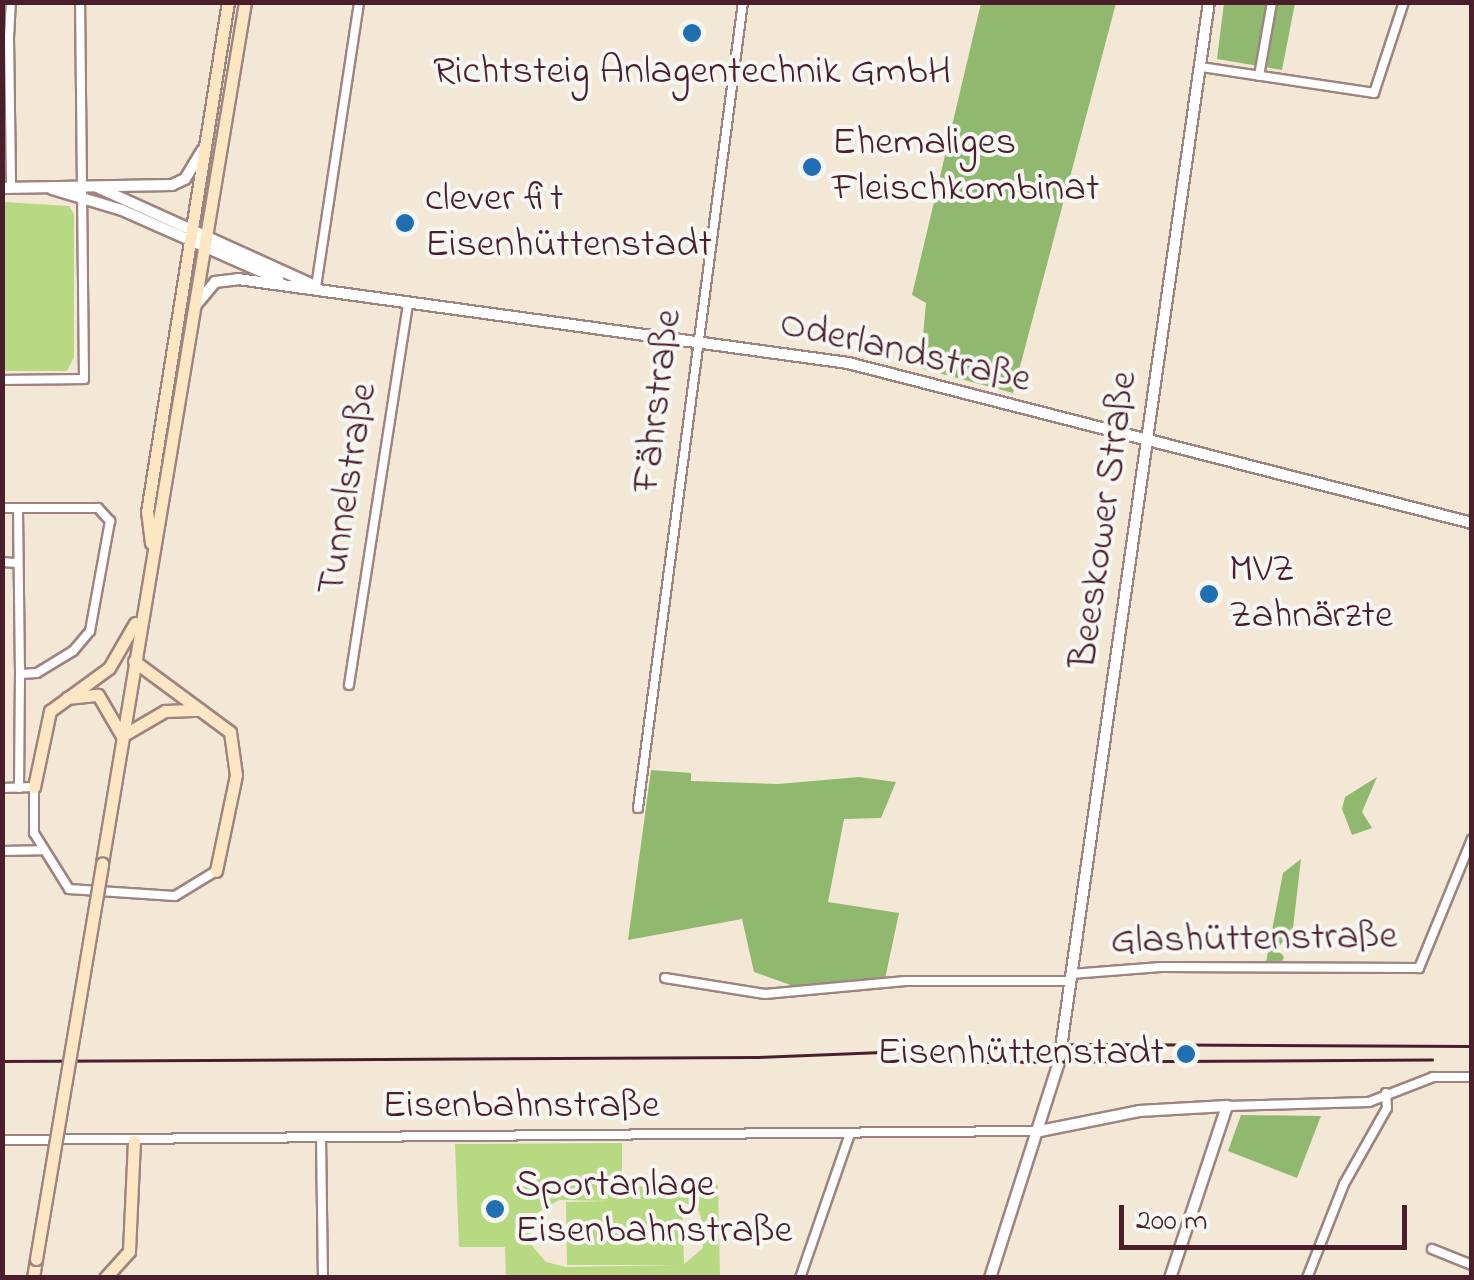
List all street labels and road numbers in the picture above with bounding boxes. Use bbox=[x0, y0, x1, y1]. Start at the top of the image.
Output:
street label: Oderlandstraße bbox=[775, 301, 1035, 405]
street label: Fährstraße bbox=[624, 307, 694, 495]
street label: Beeskower Straße bbox=[1060, 368, 1150, 672]
street label: Tunnelstraße bbox=[309, 380, 389, 598]
street label: Glashüttenstraße bbox=[1110, 914, 1398, 966]
street label: Eisenbahnstraße bbox=[382, 1083, 660, 1131]

